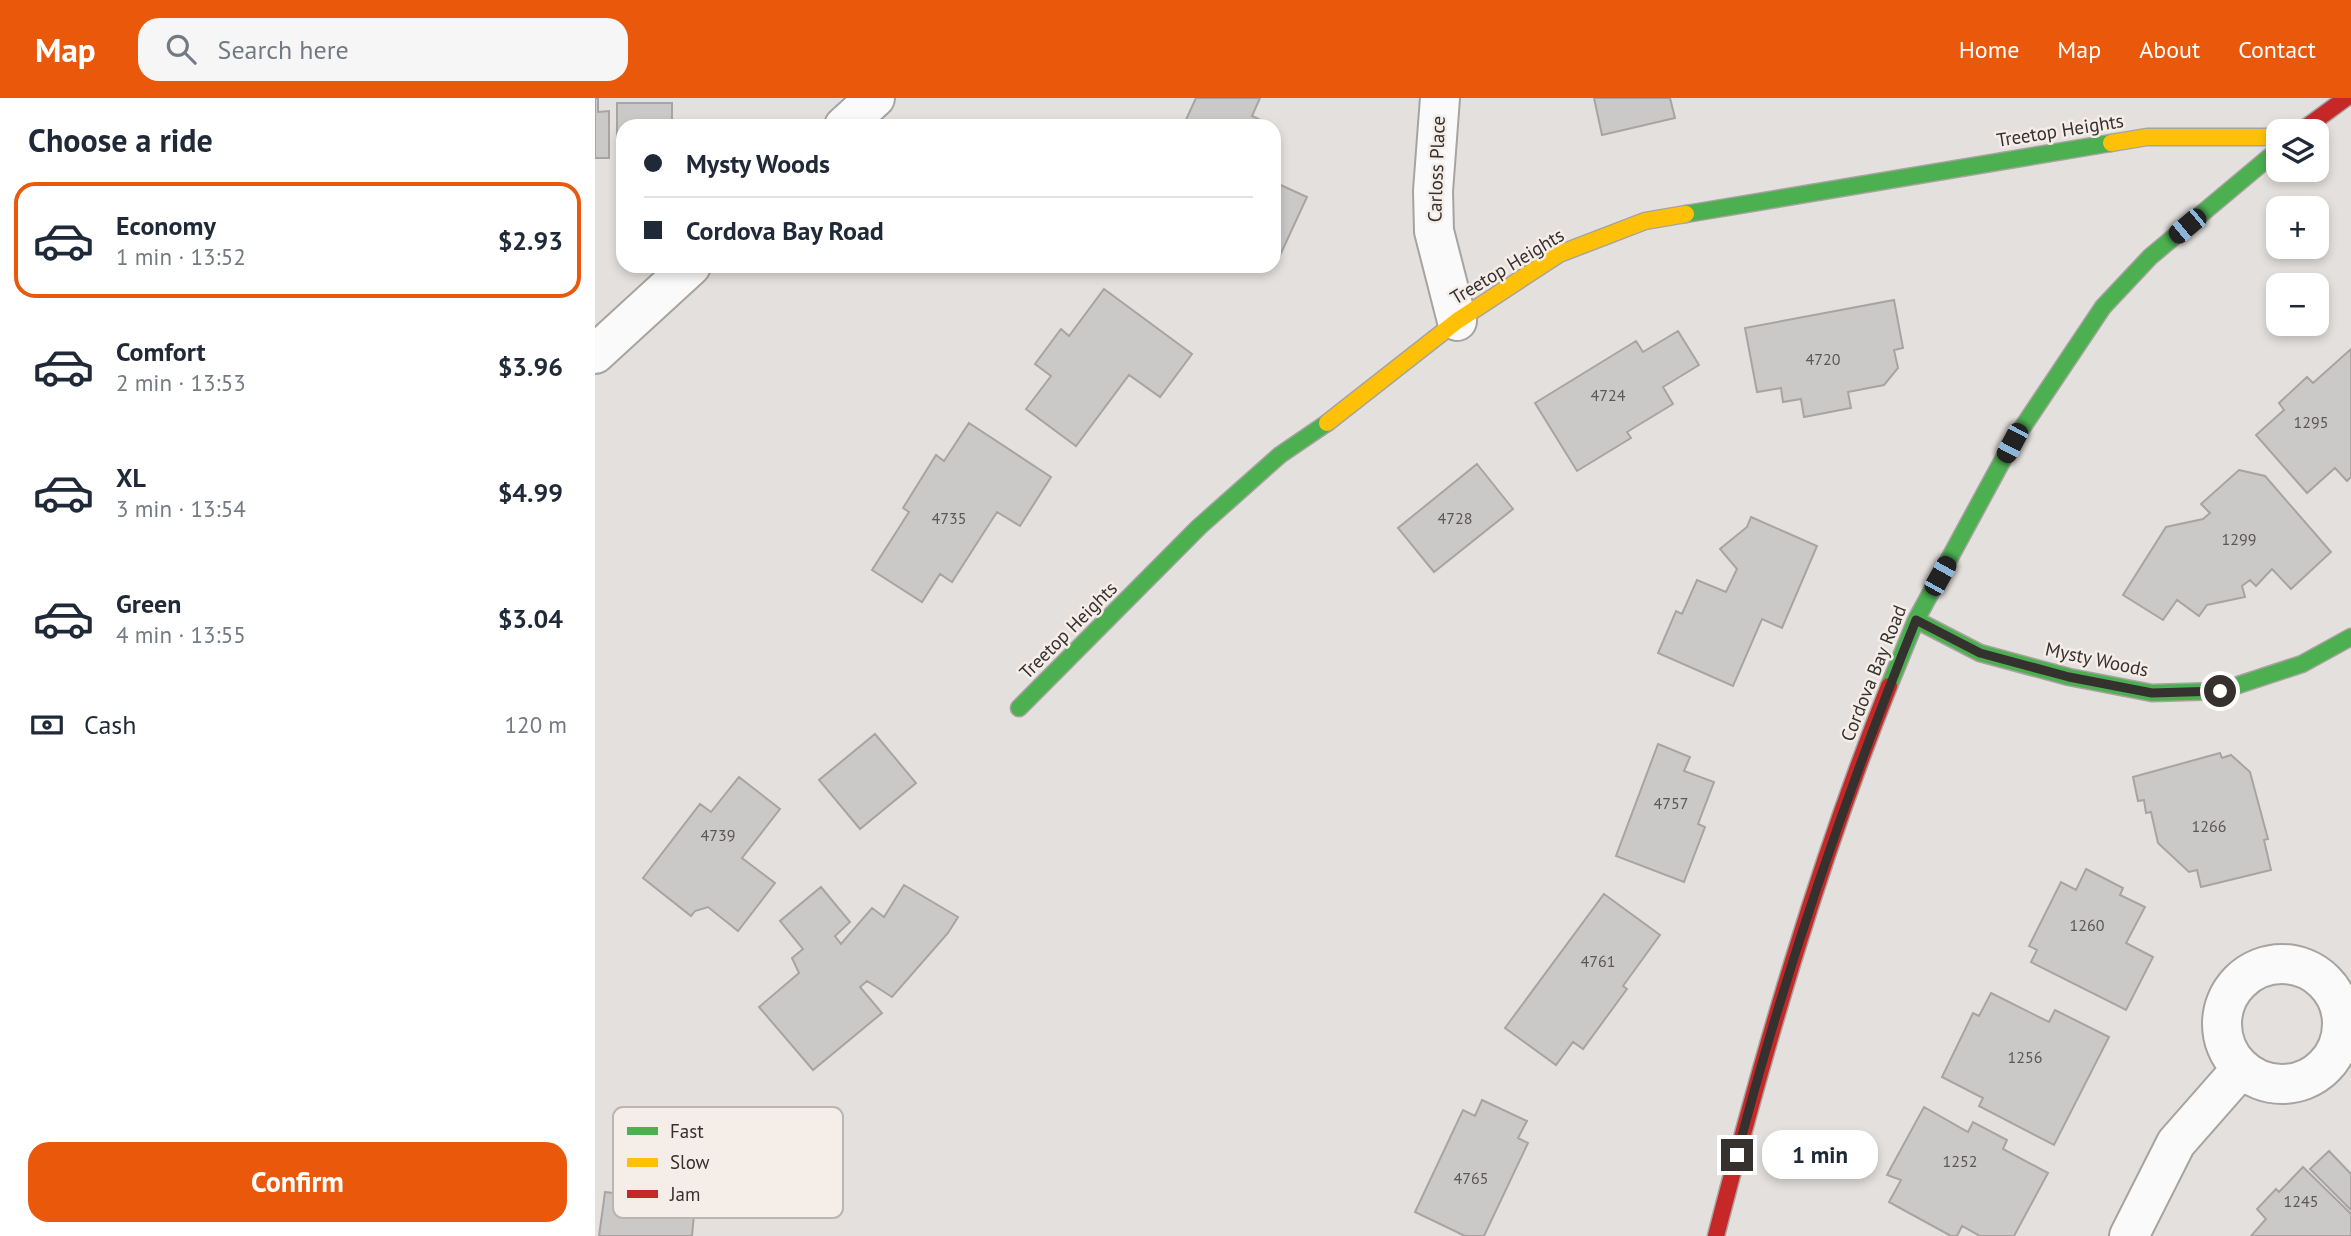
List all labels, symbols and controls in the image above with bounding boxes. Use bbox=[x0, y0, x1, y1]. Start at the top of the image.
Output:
search box bbox=[138, 18, 628, 81]
text: Map bbox=[35, 28, 96, 71]
icon: search bbox=[162, 30, 200, 68]
text: Search here bbox=[218, 33, 349, 66]
text: Home bbox=[1959, 34, 2019, 65]
text: Map bbox=[2057, 34, 2101, 65]
text: About bbox=[2139, 34, 2200, 65]
text: Contact bbox=[2238, 34, 2316, 65]
street label: Treetop Heights bbox=[1995, 108, 2125, 152]
street label: Carloss Place bbox=[1422, 115, 1450, 223]
text: Choose a ride bbox=[28, 119, 213, 161]
map controls bbox=[2266, 119, 2329, 336]
button: layers bbox=[2266, 119, 2329, 182]
text: Mysty Woods bbox=[686, 147, 830, 180]
button: + bbox=[2266, 196, 2329, 259]
car bbox=[2165, 204, 2210, 248]
icon: car bbox=[32, 209, 95, 272]
text: Economy bbox=[116, 209, 216, 242]
text: Cordova Bay Road bbox=[686, 214, 884, 247]
street label: Treetop Heights bbox=[1446, 223, 1568, 309]
text: $2.93 bbox=[498, 224, 563, 257]
text: 1 min · 13:52 bbox=[116, 242, 246, 271]
button: − bbox=[2266, 273, 2329, 336]
icon: car bbox=[32, 335, 95, 398]
text: Comfort bbox=[116, 335, 206, 368]
house number: 4720 bbox=[1806, 349, 1841, 369]
text: $3.96 bbox=[498, 350, 563, 383]
text: 2 min · 13:53 bbox=[116, 368, 246, 397]
house number: 4724 bbox=[1591, 385, 1626, 405]
house number: 1295 bbox=[2294, 412, 2328, 432]
car bbox=[1993, 420, 2032, 466]
icon: car bbox=[32, 461, 95, 524]
text: XL bbox=[116, 461, 146, 494]
text: $4.99 bbox=[498, 476, 563, 509]
text: 3 min · 13:54 bbox=[116, 494, 246, 523]
house number: 4735 bbox=[932, 508, 966, 528]
house number: 4728 bbox=[1438, 508, 1472, 528]
house number: 1299 bbox=[2222, 529, 2256, 549]
car bbox=[1921, 553, 1960, 599]
street label: Treetop Heights bbox=[1014, 576, 1122, 684]
icon: car bbox=[32, 587, 95, 650]
text: Green bbox=[116, 587, 181, 620]
street label: Cordova Bay Road bbox=[1835, 601, 1911, 745]
text: $3.04 bbox=[498, 602, 563, 635]
text: 4 min · 13:55 bbox=[116, 620, 246, 649]
street label: Mysty Woods bbox=[2043, 636, 2151, 682]
route start bbox=[2204, 675, 2236, 707]
icon: cash bbox=[28, 706, 66, 744]
text: Cash bbox=[84, 708, 136, 741]
text: 120 m bbox=[505, 710, 567, 739]
house number: 4757 bbox=[1654, 793, 1688, 813]
house number: 1266 bbox=[2192, 816, 2226, 836]
house number: 4739 bbox=[701, 825, 735, 845]
house number: 1260 bbox=[2070, 915, 2105, 935]
house number: 4761 bbox=[1581, 951, 1615, 971]
house number: 1256 bbox=[2008, 1047, 2042, 1067]
legend bbox=[613, 1107, 843, 1218]
text: Fast bbox=[670, 1119, 704, 1143]
callout: 1 min bbox=[1761, 1130, 1877, 1180]
route end bbox=[1721, 1139, 1753, 1171]
text: 1 min bbox=[1792, 1140, 1848, 1169]
button: Confirm bbox=[28, 1142, 567, 1222]
text: Slow bbox=[670, 1150, 710, 1174]
house number: 1252 bbox=[1943, 1151, 1977, 1171]
house number: 4765 bbox=[1454, 1168, 1488, 1188]
text: Jam bbox=[669, 1182, 700, 1206]
house number: 1245 bbox=[2284, 1191, 2318, 1211]

